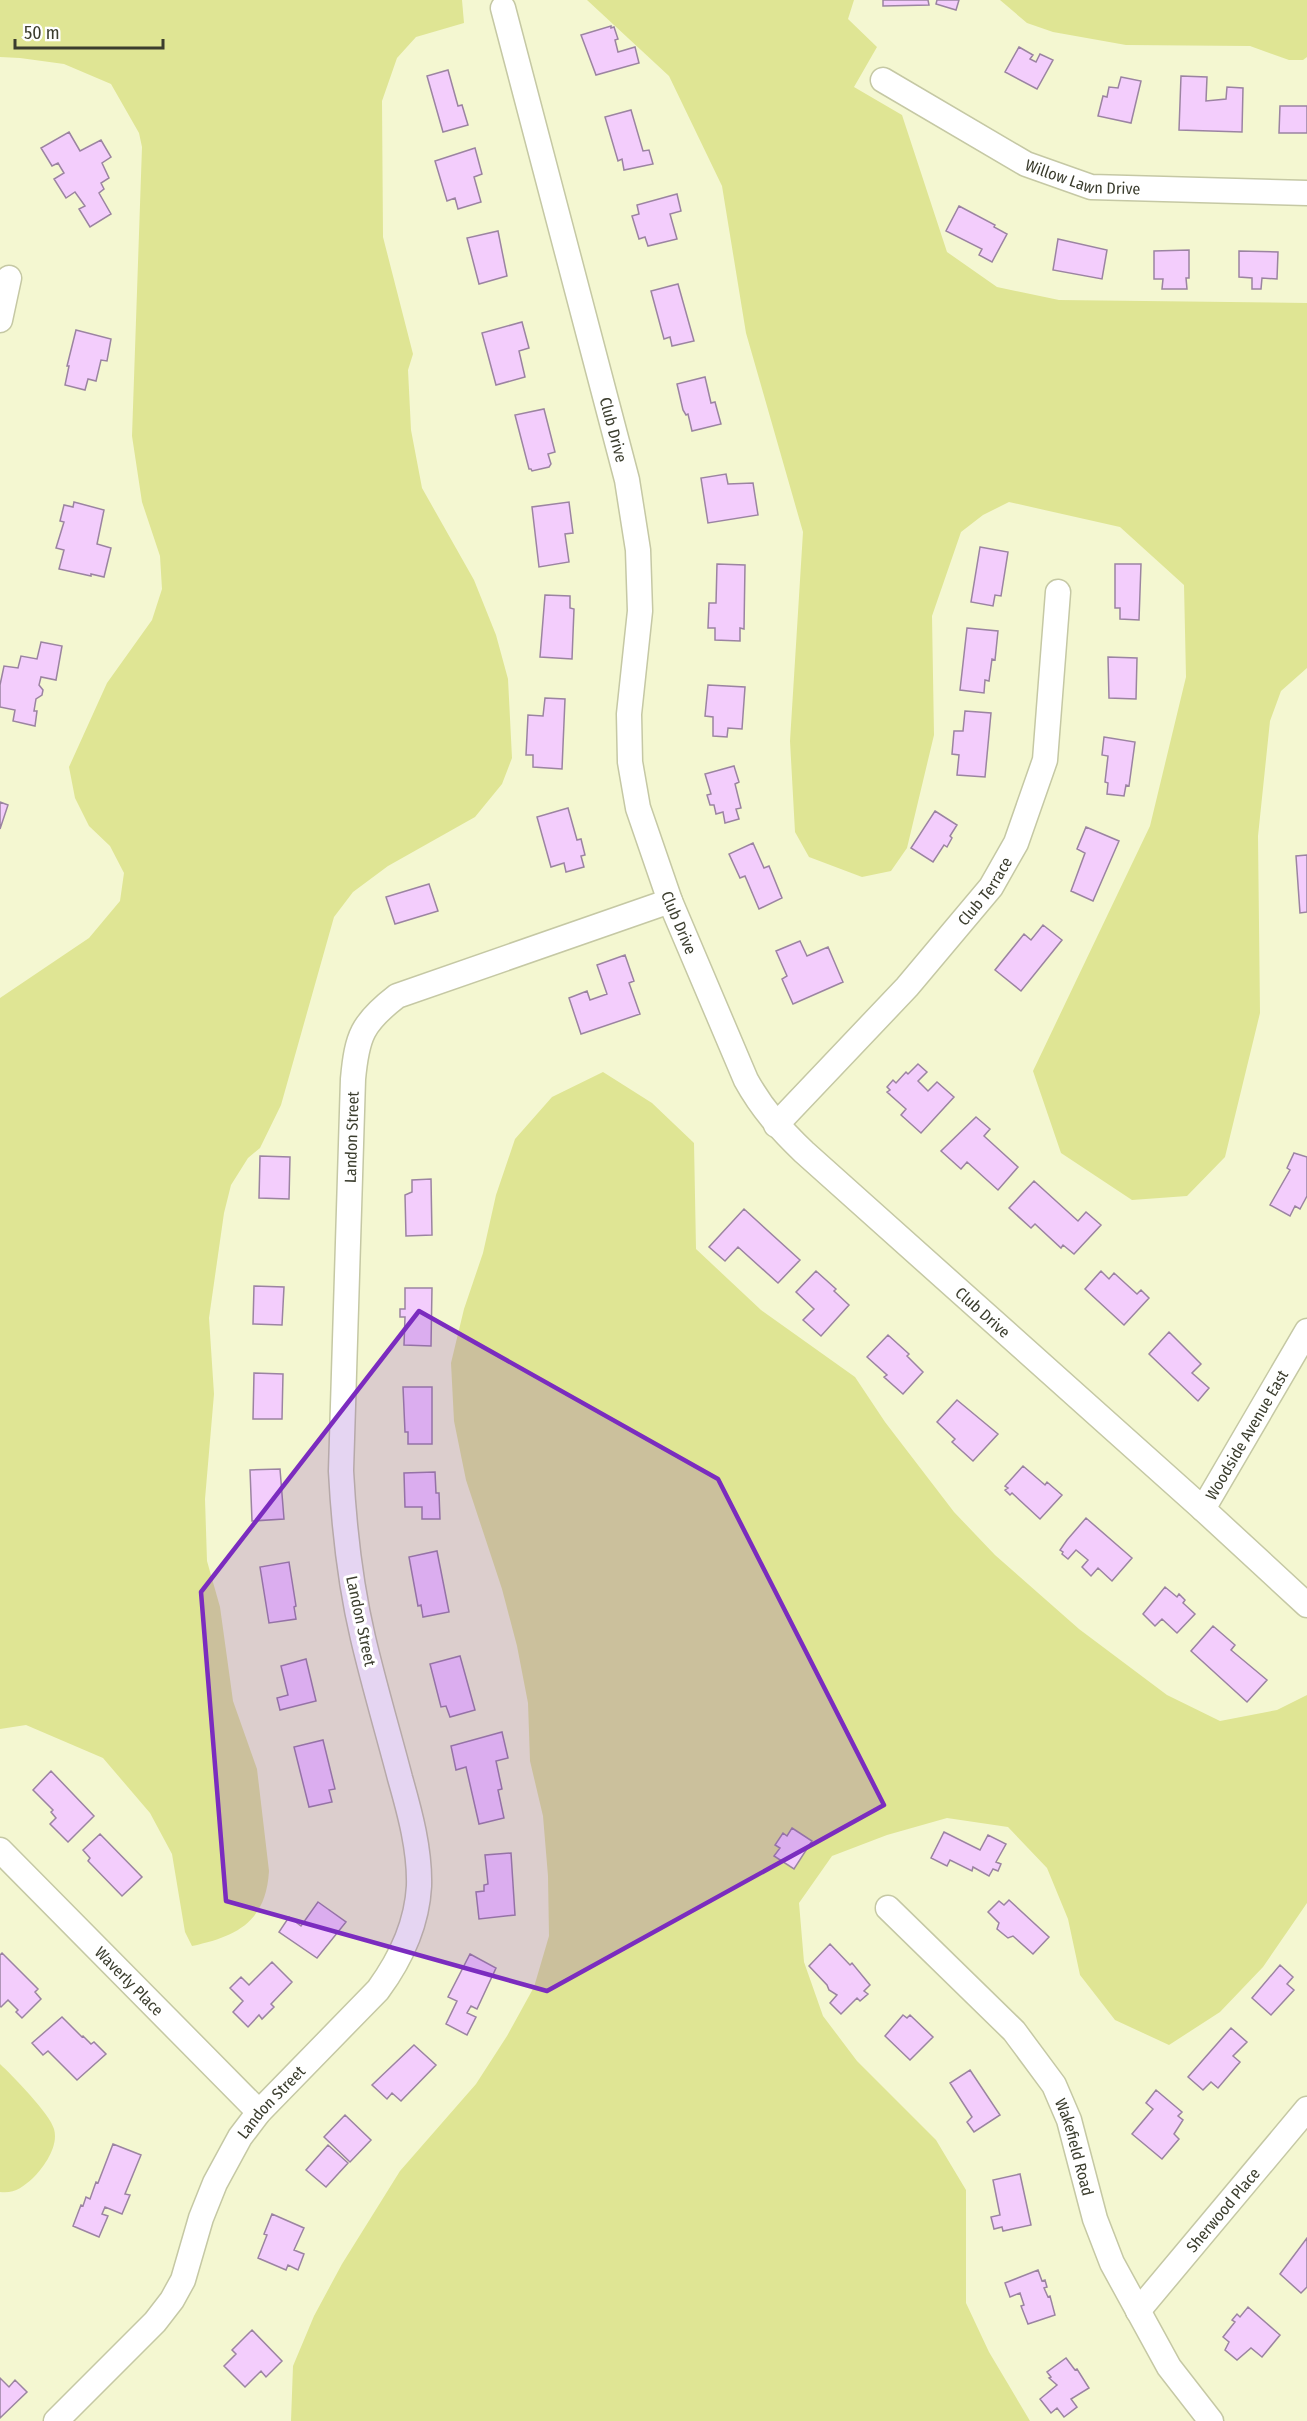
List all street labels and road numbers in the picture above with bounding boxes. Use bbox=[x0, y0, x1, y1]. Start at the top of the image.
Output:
street label: Willow Lawn Drive bbox=[1023, 155, 1141, 198]
street label: Club Drive bbox=[596, 395, 631, 464]
street label: Club Terrace bbox=[953, 853, 1016, 929]
street label: Club Drive bbox=[658, 889, 701, 957]
street label: Landon Street bbox=[340, 1090, 362, 1183]
street label: Club Drive bbox=[952, 1283, 1014, 1342]
street label: Woodside Avenue East bbox=[1201, 1366, 1292, 1503]
street label: Landon Street bbox=[342, 1574, 380, 1669]
street label: Waverly Place bbox=[91, 1942, 168, 2019]
street label: Landon Street bbox=[233, 2061, 309, 2142]
street label: Wakefield Road bbox=[1051, 2095, 1098, 2198]
street label: Sherwood Place bbox=[1182, 2164, 1263, 2256]

